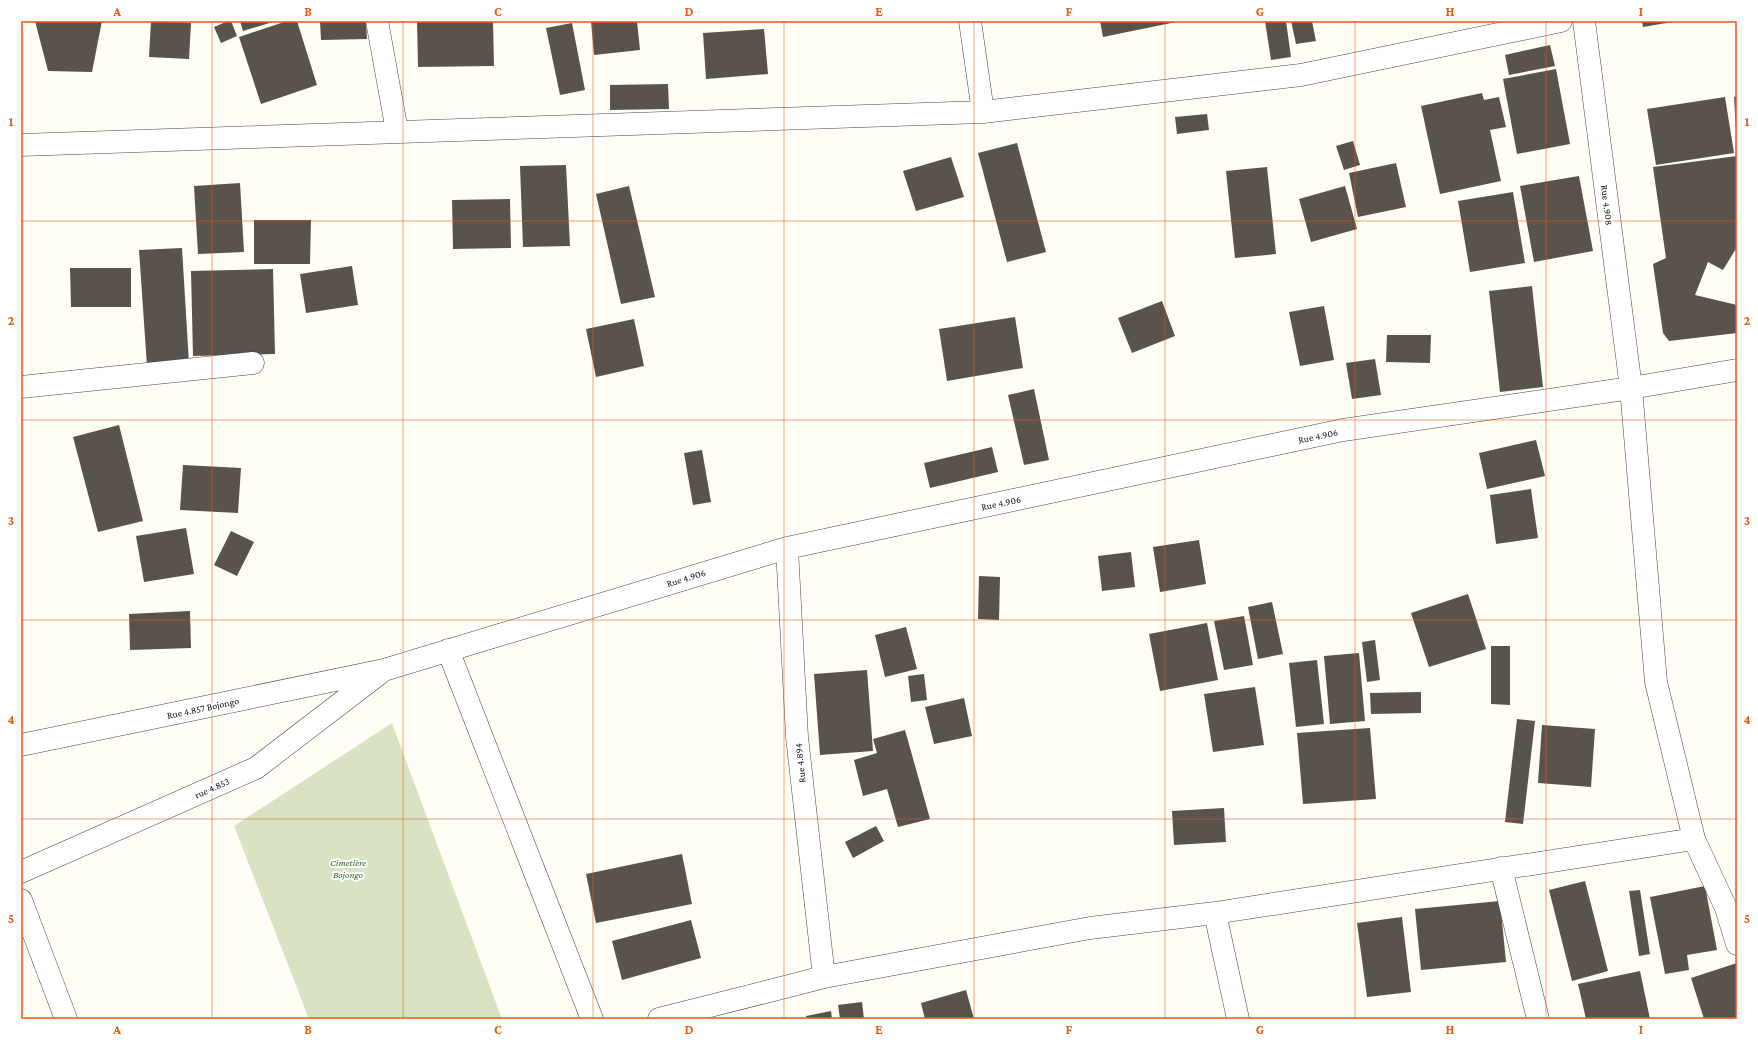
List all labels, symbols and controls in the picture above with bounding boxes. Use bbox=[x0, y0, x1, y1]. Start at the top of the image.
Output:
text: A bbox=[112, 4, 121, 19]
text: B bbox=[304, 4, 312, 19]
text: C bbox=[494, 4, 502, 19]
text: D bbox=[685, 4, 694, 19]
text: E bbox=[875, 4, 883, 19]
text: F bbox=[1066, 4, 1073, 19]
text: G bbox=[1256, 4, 1264, 19]
text: H bbox=[1446, 4, 1455, 19]
text: I bbox=[1639, 4, 1643, 19]
text: 1 bbox=[9, 114, 14, 129]
text: 1 bbox=[1745, 114, 1750, 129]
street label: Rue 4.908 bbox=[1599, 184, 1615, 226]
text: 2 bbox=[8, 313, 15, 328]
text: 2 bbox=[1744, 313, 1751, 328]
street label: Rue 4.906 bbox=[1297, 426, 1339, 446]
street label: Rue 4.906 bbox=[980, 493, 1022, 513]
text: 3 bbox=[8, 513, 14, 528]
text: 3 bbox=[1744, 513, 1750, 528]
street label: Rue 4.906 bbox=[665, 567, 707, 589]
street label: Rue 4.857 Bojongo bbox=[166, 695, 240, 722]
text: 4 bbox=[7, 712, 15, 727]
text: 4 bbox=[1743, 712, 1751, 727]
street label: Rue 4.894 bbox=[792, 743, 808, 783]
street label: rue 4.853 bbox=[193, 775, 231, 801]
park label: Cimetière Bojongo bbox=[330, 857, 366, 881]
text: 5 bbox=[8, 911, 14, 926]
text: 5 bbox=[1744, 911, 1750, 926]
text: A bbox=[112, 1022, 121, 1037]
text: B bbox=[304, 1022, 312, 1037]
text: C bbox=[494, 1022, 502, 1037]
text: D bbox=[685, 1022, 694, 1037]
text: E bbox=[875, 1022, 883, 1037]
text: F bbox=[1066, 1022, 1073, 1037]
text: G bbox=[1256, 1022, 1264, 1037]
text: H bbox=[1446, 1022, 1455, 1037]
text: I bbox=[1639, 1022, 1643, 1037]

